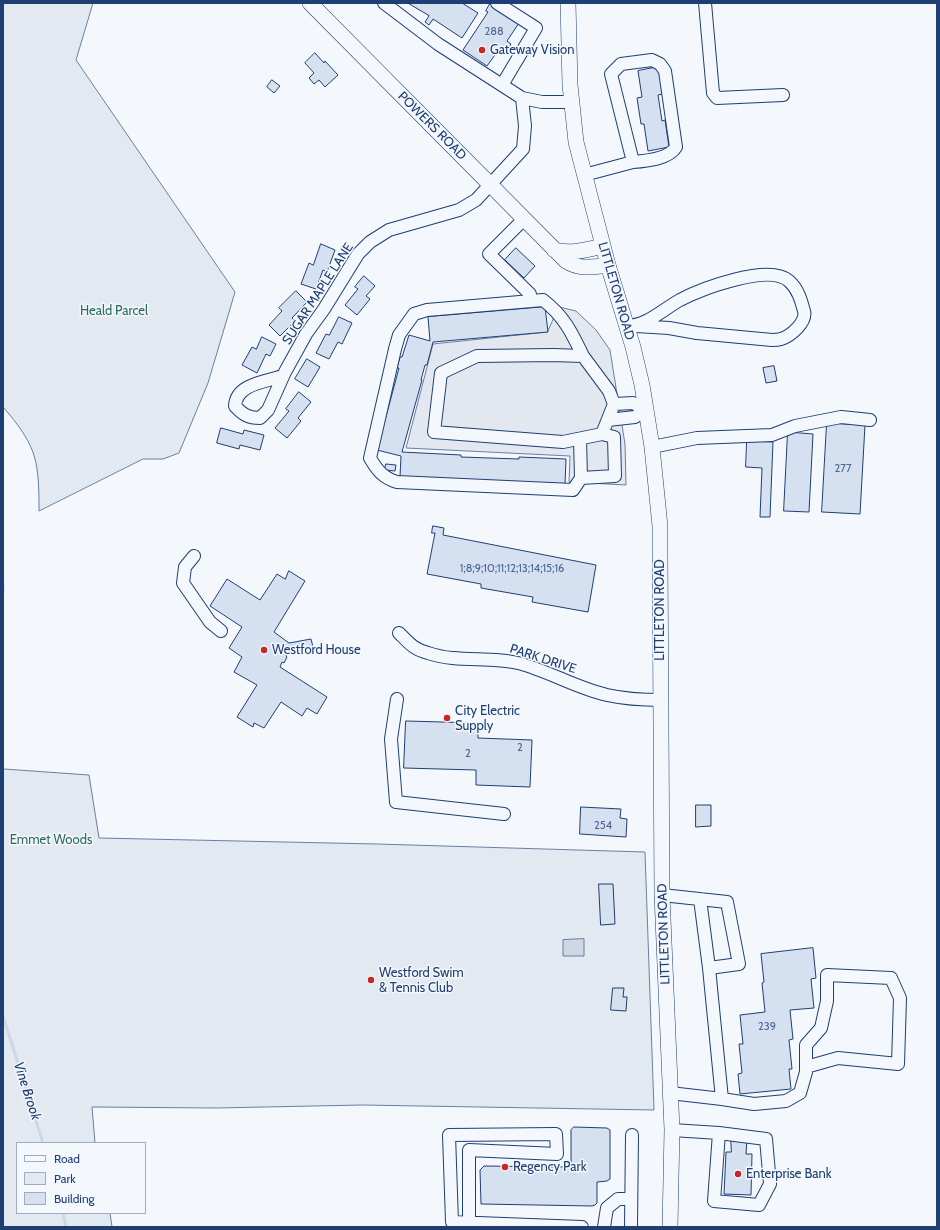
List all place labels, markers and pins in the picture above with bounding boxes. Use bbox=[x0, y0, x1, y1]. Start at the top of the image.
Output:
place label: Gateway Vision bbox=[490, 42, 574, 58]
marker: Gateway Vision bbox=[477, 45, 487, 55]
place label: Westford House bbox=[272, 642, 361, 658]
marker: Westford House bbox=[259, 645, 269, 655]
place label: City Electric Supply bbox=[455, 703, 520, 734]
marker: City Electric Supply bbox=[442, 713, 452, 723]
place label: Westford Swim & Tennis Club bbox=[379, 965, 464, 996]
marker: Westford Swim & Tennis Club bbox=[366, 975, 376, 985]
place label: Regency Park bbox=[513, 1159, 586, 1175]
marker: Regency Park bbox=[500, 1162, 510, 1172]
place label: Enterprise Bank bbox=[746, 1166, 832, 1182]
marker: Enterprise Bank bbox=[733, 1169, 743, 1179]

